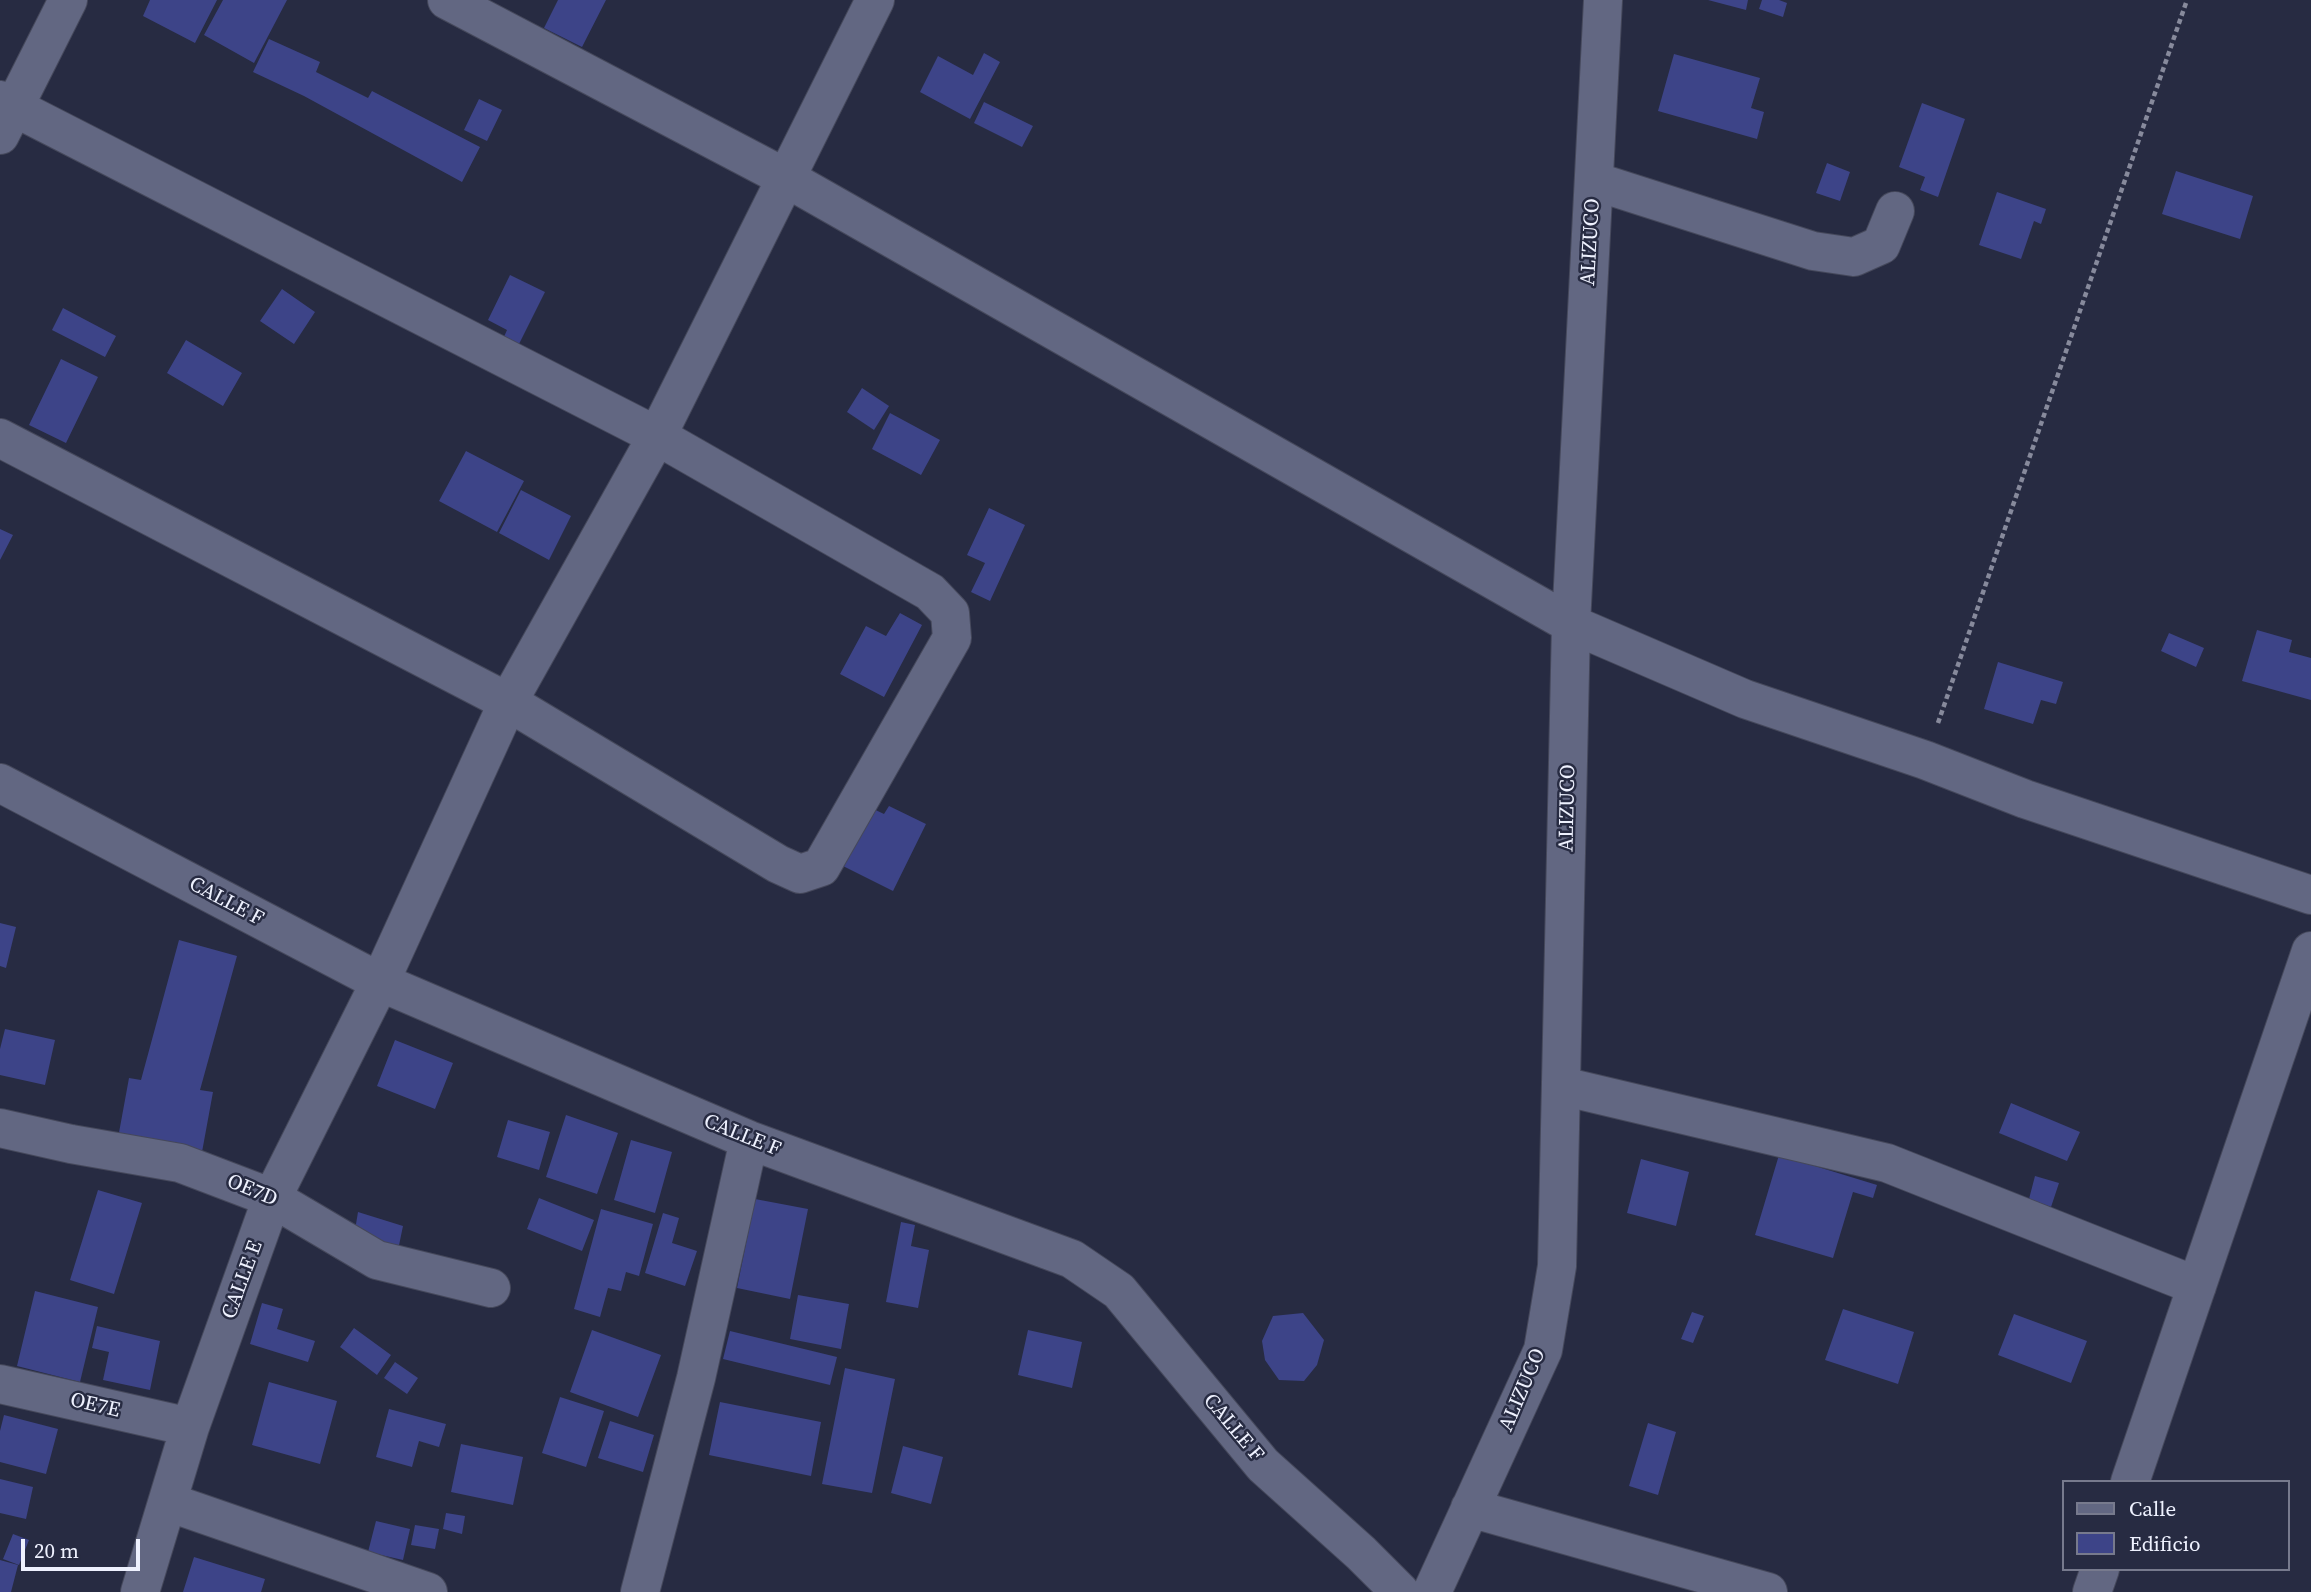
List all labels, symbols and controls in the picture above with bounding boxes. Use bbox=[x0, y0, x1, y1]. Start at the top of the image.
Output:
street label: ALIZUCO bbox=[1576, 198, 1606, 286]
street label: ALIZUCO bbox=[1555, 764, 1581, 852]
street label: CALLE F bbox=[184, 872, 268, 932]
street label: CALLE F bbox=[700, 1109, 784, 1163]
street label: OE7D bbox=[223, 1169, 281, 1213]
street label: CALLE E bbox=[217, 1237, 269, 1323]
street label: ALIZUCO bbox=[1494, 1345, 1552, 1435]
street label: OE7E bbox=[68, 1388, 122, 1424]
street label: CALLE F bbox=[1197, 1389, 1269, 1467]
legend bbox=[2062, 1480, 2290, 1571]
text: Calle bbox=[2129, 1494, 2176, 1523]
scale bar bbox=[24, 1526, 144, 1570]
text: Edificio bbox=[2129, 1529, 2201, 1558]
text: 20 m bbox=[34, 1536, 79, 1565]

